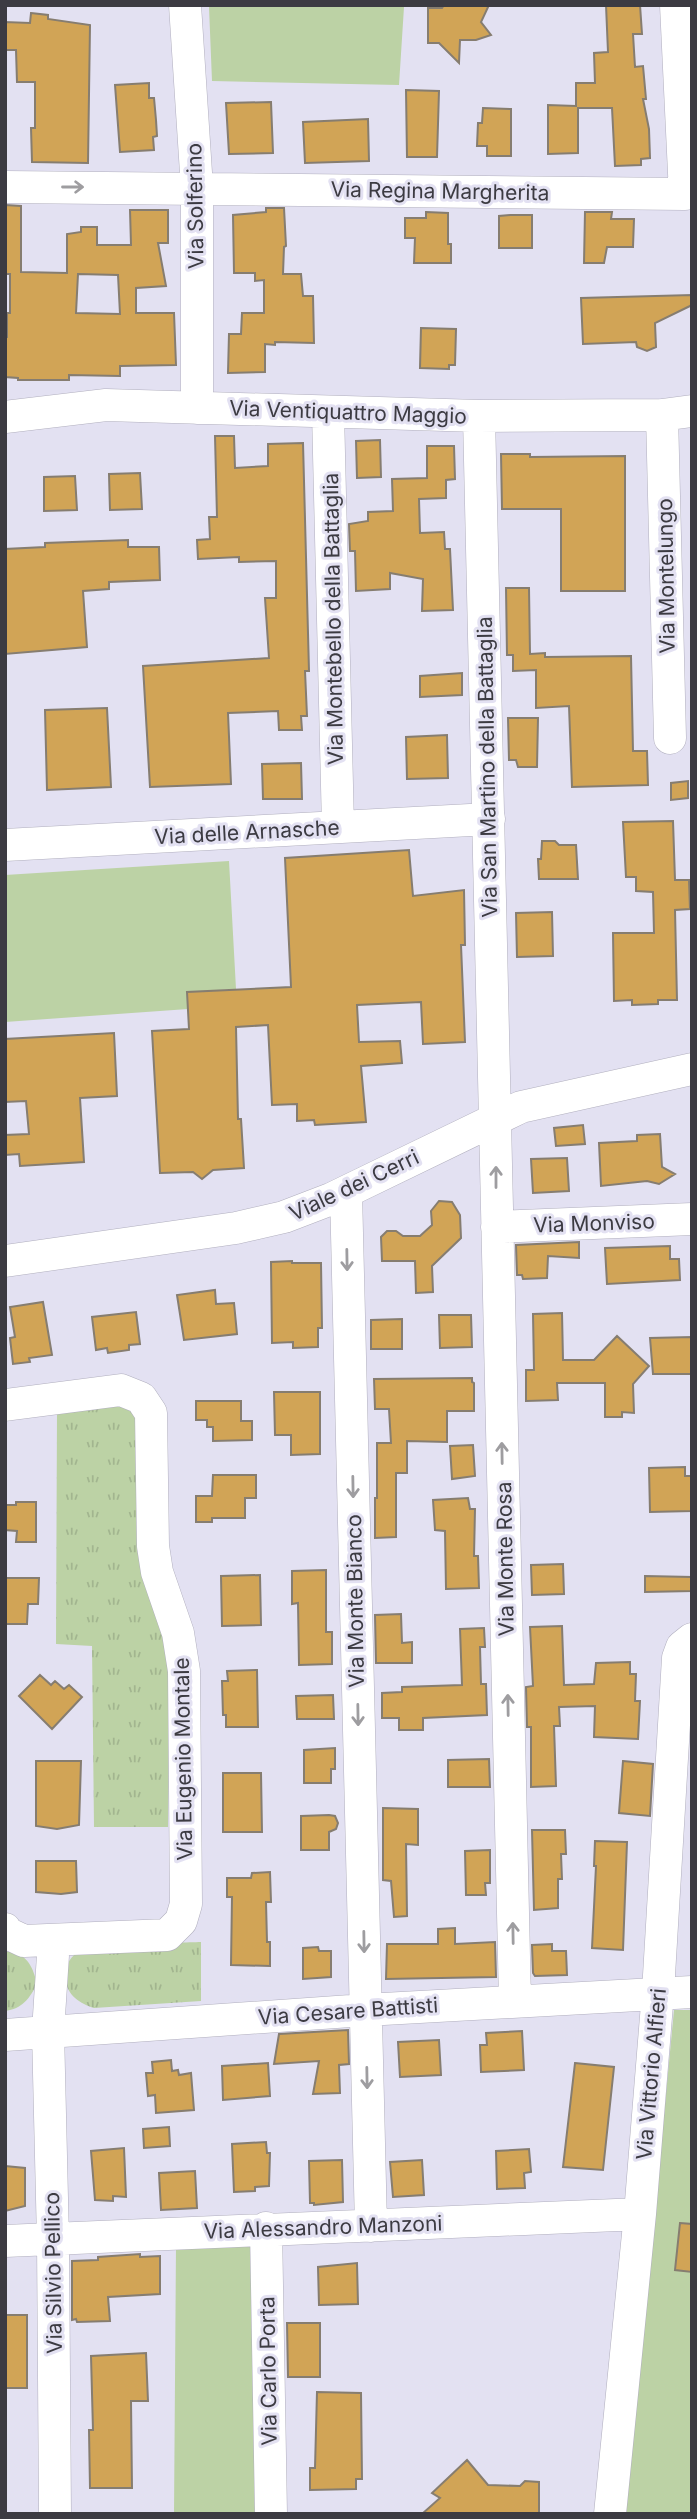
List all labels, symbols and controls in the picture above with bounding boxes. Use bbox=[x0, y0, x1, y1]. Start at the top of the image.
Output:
street label: Via Solferino bbox=[181, 143, 209, 269]
street label: Via Regina Margherita bbox=[330, 177, 550, 205]
one-way arrow bbox=[62, 180, 85, 194]
street label: Via Ventiquattro Maggio bbox=[229, 395, 467, 429]
street label: Via Montebello della Battaglia bbox=[318, 473, 348, 765]
street label: Via Montelungo bbox=[652, 498, 680, 654]
street label: Via San Martino della Battaglia bbox=[472, 616, 502, 918]
street label: Via delle Arnasche bbox=[154, 815, 340, 849]
street label: Viale dei Cerri bbox=[285, 1144, 423, 1226]
one-way arrow bbox=[490, 1166, 503, 1189]
street label: Via Monviso bbox=[533, 1208, 655, 1238]
one-way arrow bbox=[341, 1248, 354, 1271]
one-way arrow bbox=[495, 1442, 509, 1465]
one-way arrow bbox=[346, 1476, 359, 1499]
street label: Via Monte Rosa bbox=[491, 1481, 519, 1637]
street label: Via Monte Bianco bbox=[341, 1514, 369, 1688]
street label: Via Eugenio Montale bbox=[169, 1657, 197, 1861]
one-way arrow bbox=[501, 1694, 515, 1717]
one-way arrow bbox=[351, 1703, 365, 1726]
one-way arrow bbox=[507, 1922, 520, 1945]
one-way arrow bbox=[357, 1931, 370, 1954]
street label: Via Vittorio Alfieri bbox=[631, 1987, 671, 2161]
street label: Via Cesare Battisti bbox=[257, 1992, 439, 2030]
one-way arrow bbox=[360, 2067, 374, 2090]
street label: Via Silvio Pellico bbox=[39, 2192, 67, 2354]
street label: Via Alessandro Manzoni bbox=[203, 2210, 443, 2244]
street label: Via Carlo Porta bbox=[254, 2296, 282, 2446]

